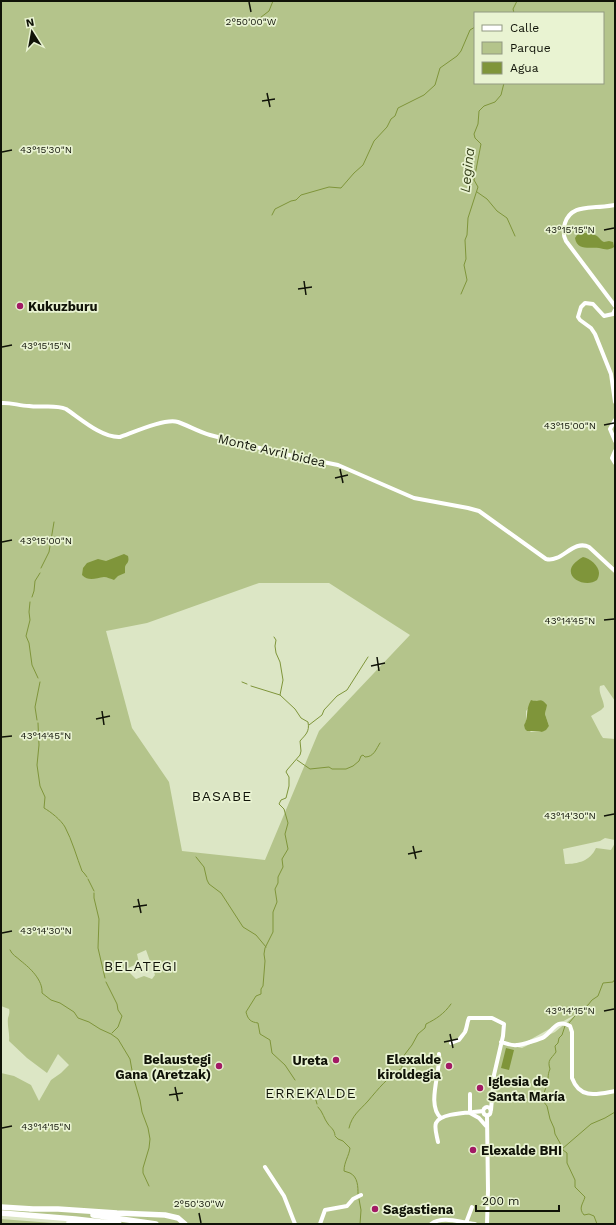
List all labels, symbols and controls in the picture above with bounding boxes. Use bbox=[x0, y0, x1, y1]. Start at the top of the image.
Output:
north arrow bbox=[12, 12, 52, 52]
legend bbox=[474, 12, 604, 84]
text: N bbox=[25, 16, 35, 30]
text: 2°50'00"W bbox=[226, 16, 277, 27]
text: Calle bbox=[510, 21, 539, 35]
text: Parque bbox=[510, 41, 551, 55]
text: Agua bbox=[510, 61, 539, 75]
text: 43°15'30"N bbox=[20, 144, 72, 155]
water label: Legina bbox=[457, 146, 477, 193]
text: 43°15'15"N bbox=[545, 224, 595, 235]
place label: Kukuzburu bbox=[28, 299, 98, 314]
marker: Kukuzburu bbox=[15, 301, 25, 311]
text: 43°15'15"N bbox=[21, 340, 71, 351]
text: 43°15'00"N bbox=[544, 420, 596, 431]
street label: Monte Avril bidea bbox=[217, 431, 328, 470]
text: 43°15'00"N bbox=[20, 535, 72, 546]
text: 43°14'45"N bbox=[545, 615, 595, 626]
text: 43°14'45"N bbox=[21, 730, 71, 741]
district label: BASABE bbox=[192, 788, 252, 804]
text: 43°14'30"N bbox=[544, 810, 596, 821]
text: 43°14'30"N bbox=[20, 925, 72, 936]
district label: BELATEGI bbox=[104, 958, 178, 974]
text: 43°14'15"N bbox=[545, 1005, 595, 1016]
place label: Belaustegi Gana (Aretzak) bbox=[115, 1052, 211, 1082]
place label: Elexalde kiroldegia bbox=[377, 1052, 441, 1082]
place label: Ureta bbox=[293, 1053, 328, 1068]
marker: Ureta bbox=[331, 1055, 341, 1065]
marker: Belaustegi Gana (Aretzak) bbox=[214, 1061, 224, 1071]
marker: Elexalde kiroldegia bbox=[444, 1061, 454, 1071]
place label: Iglesia de Santa María bbox=[488, 1074, 565, 1104]
marker: Iglesia de Santa María bbox=[475, 1083, 485, 1093]
district label: ERREKALDE bbox=[265, 1085, 357, 1101]
text: 43°14'15"N bbox=[21, 1121, 71, 1132]
place label: Elexalde BHI bbox=[481, 1143, 562, 1158]
marker: Elexalde BHI bbox=[468, 1145, 478, 1155]
scale bar bbox=[476, 1187, 559, 1213]
text: 200 m bbox=[482, 1194, 519, 1208]
text: 2°50'30"W bbox=[174, 1198, 225, 1209]
place label: Sagastiena bbox=[383, 1202, 454, 1217]
marker: Sagastiena bbox=[370, 1204, 380, 1214]

